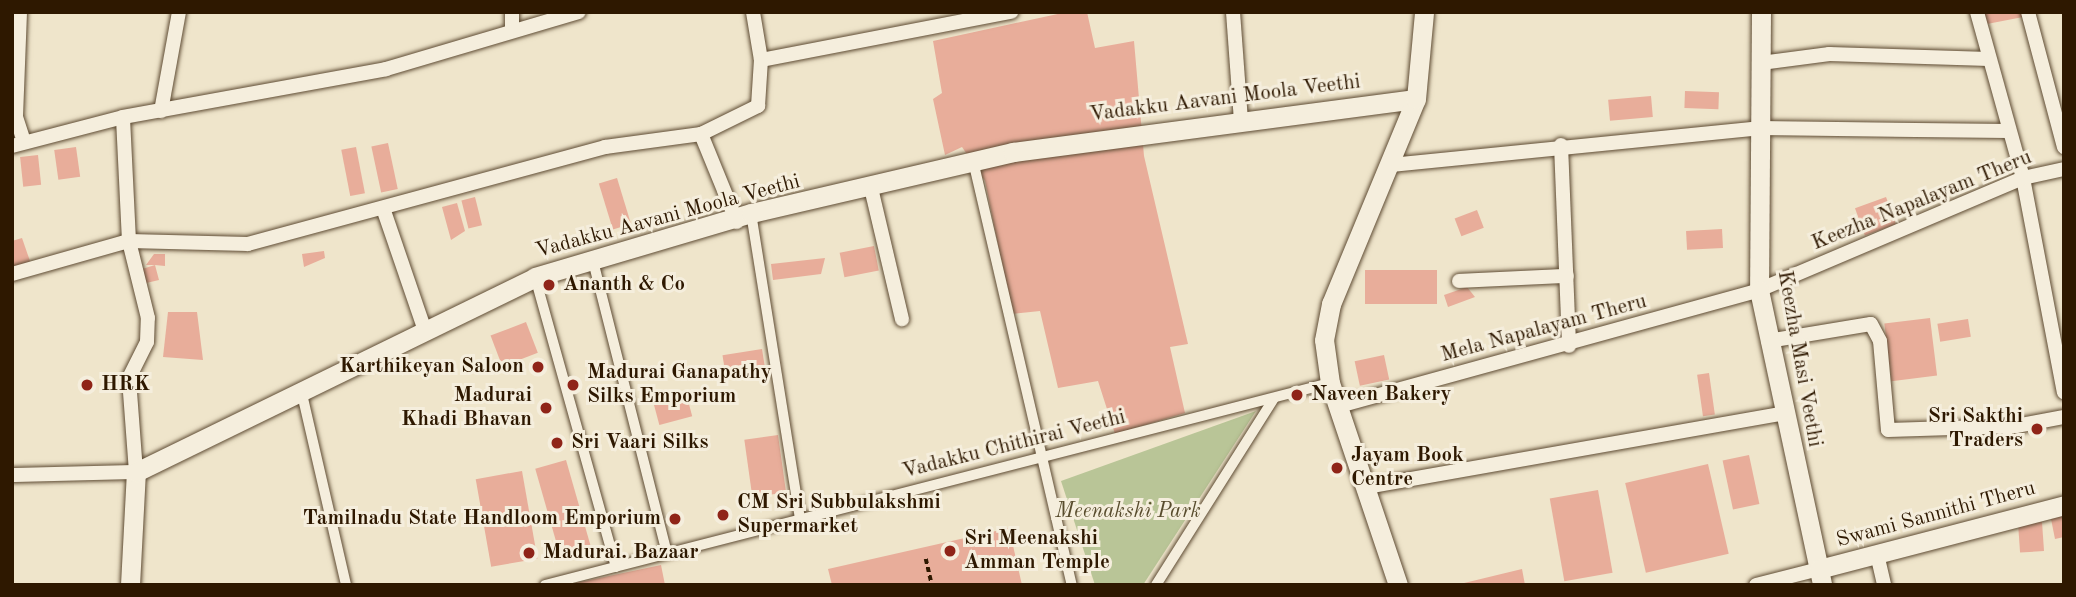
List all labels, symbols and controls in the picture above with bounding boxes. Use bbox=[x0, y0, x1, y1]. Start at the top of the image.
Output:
street label: Vadakku Aavani Moola Veethi bbox=[1088, 70, 1362, 128]
street label: Keezha Napalayam Theru bbox=[1808, 145, 2036, 257]
street label: Vadakku Aavani Moola Veethi bbox=[533, 170, 803, 264]
street label: Keezha Masi Veethi bbox=[1771, 269, 1827, 449]
place label: Ananth & Co bbox=[563, 272, 685, 298]
marker: Ananth & Co bbox=[541, 277, 557, 293]
street label: Mela Napalayam Theru bbox=[1438, 289, 1650, 369]
place label: Karthikeyan Saloon bbox=[339, 354, 524, 380]
marker: Karthikeyan Saloon bbox=[530, 359, 546, 375]
place label: Madurai Ganapathy Silks Emporium bbox=[587, 360, 772, 410]
place label: HRK bbox=[101, 372, 150, 398]
marker: HRK bbox=[79, 377, 95, 393]
marker: Madurai Ganapathy Silks Emporium bbox=[565, 377, 581, 393]
place label: Naveen Bakery bbox=[1311, 382, 1451, 408]
place label: Madurai Khadi Bhavan bbox=[401, 383, 532, 433]
marker: Naveen Bakery bbox=[1289, 387, 1305, 403]
marker: Madurai Khadi Bhavan bbox=[538, 400, 554, 416]
place label: Sri Sakthi Traders bbox=[1928, 404, 2023, 454]
street label: Vadakku Chithirai Veethi bbox=[900, 405, 1128, 485]
marker: Sri Sakthi Traders bbox=[2029, 421, 2045, 437]
place label: Sri Vaari Silks bbox=[571, 430, 708, 456]
marker: Sri Vaari Silks bbox=[549, 435, 565, 451]
place label: Jayam Book Centre bbox=[1351, 443, 1464, 493]
marker: Jayam Book Centre bbox=[1329, 460, 1345, 476]
street label: Swami Sannithi Theru bbox=[1834, 476, 2038, 554]
place label: CM Sri Subbulakshmi Supermarket bbox=[737, 490, 941, 540]
park label: Meenakshi Park bbox=[1055, 499, 1201, 525]
place label: Tamilnadu State Handloom Emporium bbox=[303, 506, 661, 532]
marker: CM Sri Subbulakshmi Supermarket bbox=[715, 507, 731, 523]
marker: Tamilnadu State Handloom Emporium bbox=[667, 511, 683, 527]
place label: Sri Meenakshi Amman Temple bbox=[964, 526, 1110, 576]
place label: Madurai. Bazaar bbox=[543, 540, 699, 566]
marker: Sri Meenakshi Amman Temple bbox=[942, 543, 958, 559]
marker: Madurai. Bazaar bbox=[521, 545, 537, 561]

